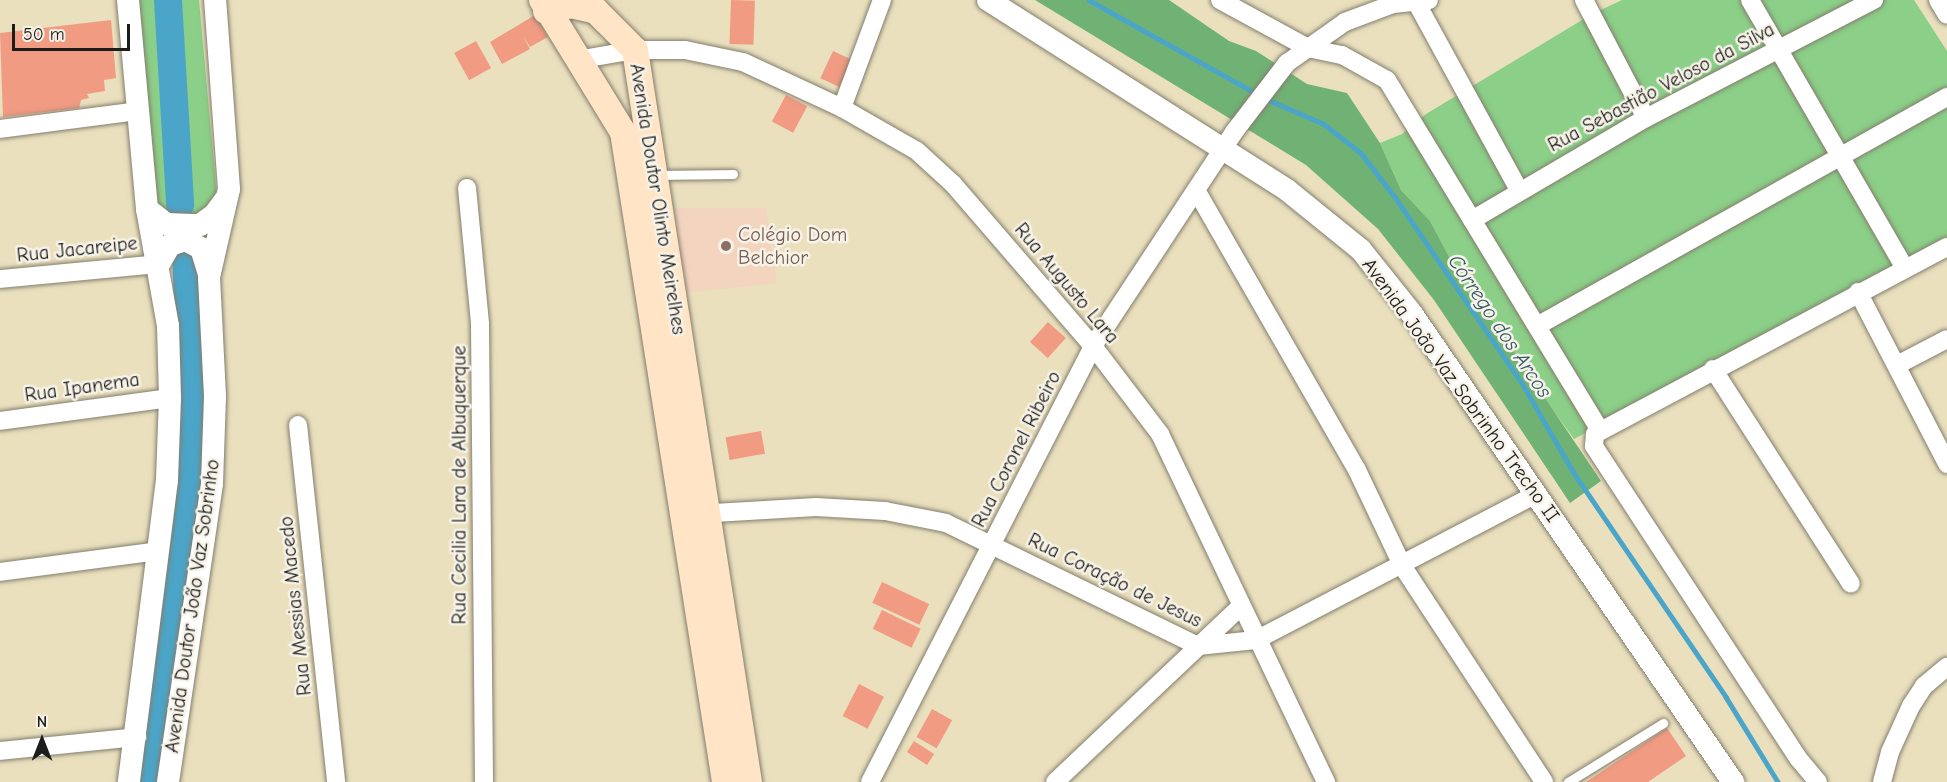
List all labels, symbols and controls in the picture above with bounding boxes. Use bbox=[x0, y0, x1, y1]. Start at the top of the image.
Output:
scale bar bbox=[15, 12, 134, 50]
street label: Rua Sebastião Veloso da Silva bbox=[1544, 17, 1778, 157]
text: 50 m bbox=[23, 24, 65, 45]
street label: Avenida Doutor Olinto Meirelhes bbox=[625, 62, 691, 336]
street label: Rua Augusto Lara bbox=[1009, 218, 1125, 348]
place label: Colégio Dom Belchior bbox=[738, 222, 847, 269]
street label: Rua Jacareipe bbox=[15, 231, 139, 267]
marker: Colégio Dom Belchior bbox=[719, 239, 733, 253]
water label: Córrego dos Arcos bbox=[1443, 249, 1557, 403]
street label: Avenida João Vaz Sobrinho Trecho II bbox=[1357, 253, 1565, 527]
street label: Rua Cecilia Lara de Albuquerque bbox=[447, 345, 471, 625]
street label: Rua Ipanema bbox=[23, 367, 141, 407]
street label: Rua Coronel Ribeiro bbox=[966, 367, 1066, 531]
street label: Avenida Doutor João Vaz Sobrinho bbox=[160, 458, 224, 754]
street label: Rua Messias Macedo bbox=[274, 515, 316, 697]
street label: Rua Coração de Jesus bbox=[1024, 527, 1206, 633]
north arrow bbox=[12, 710, 72, 770]
text: N bbox=[37, 713, 47, 731]

